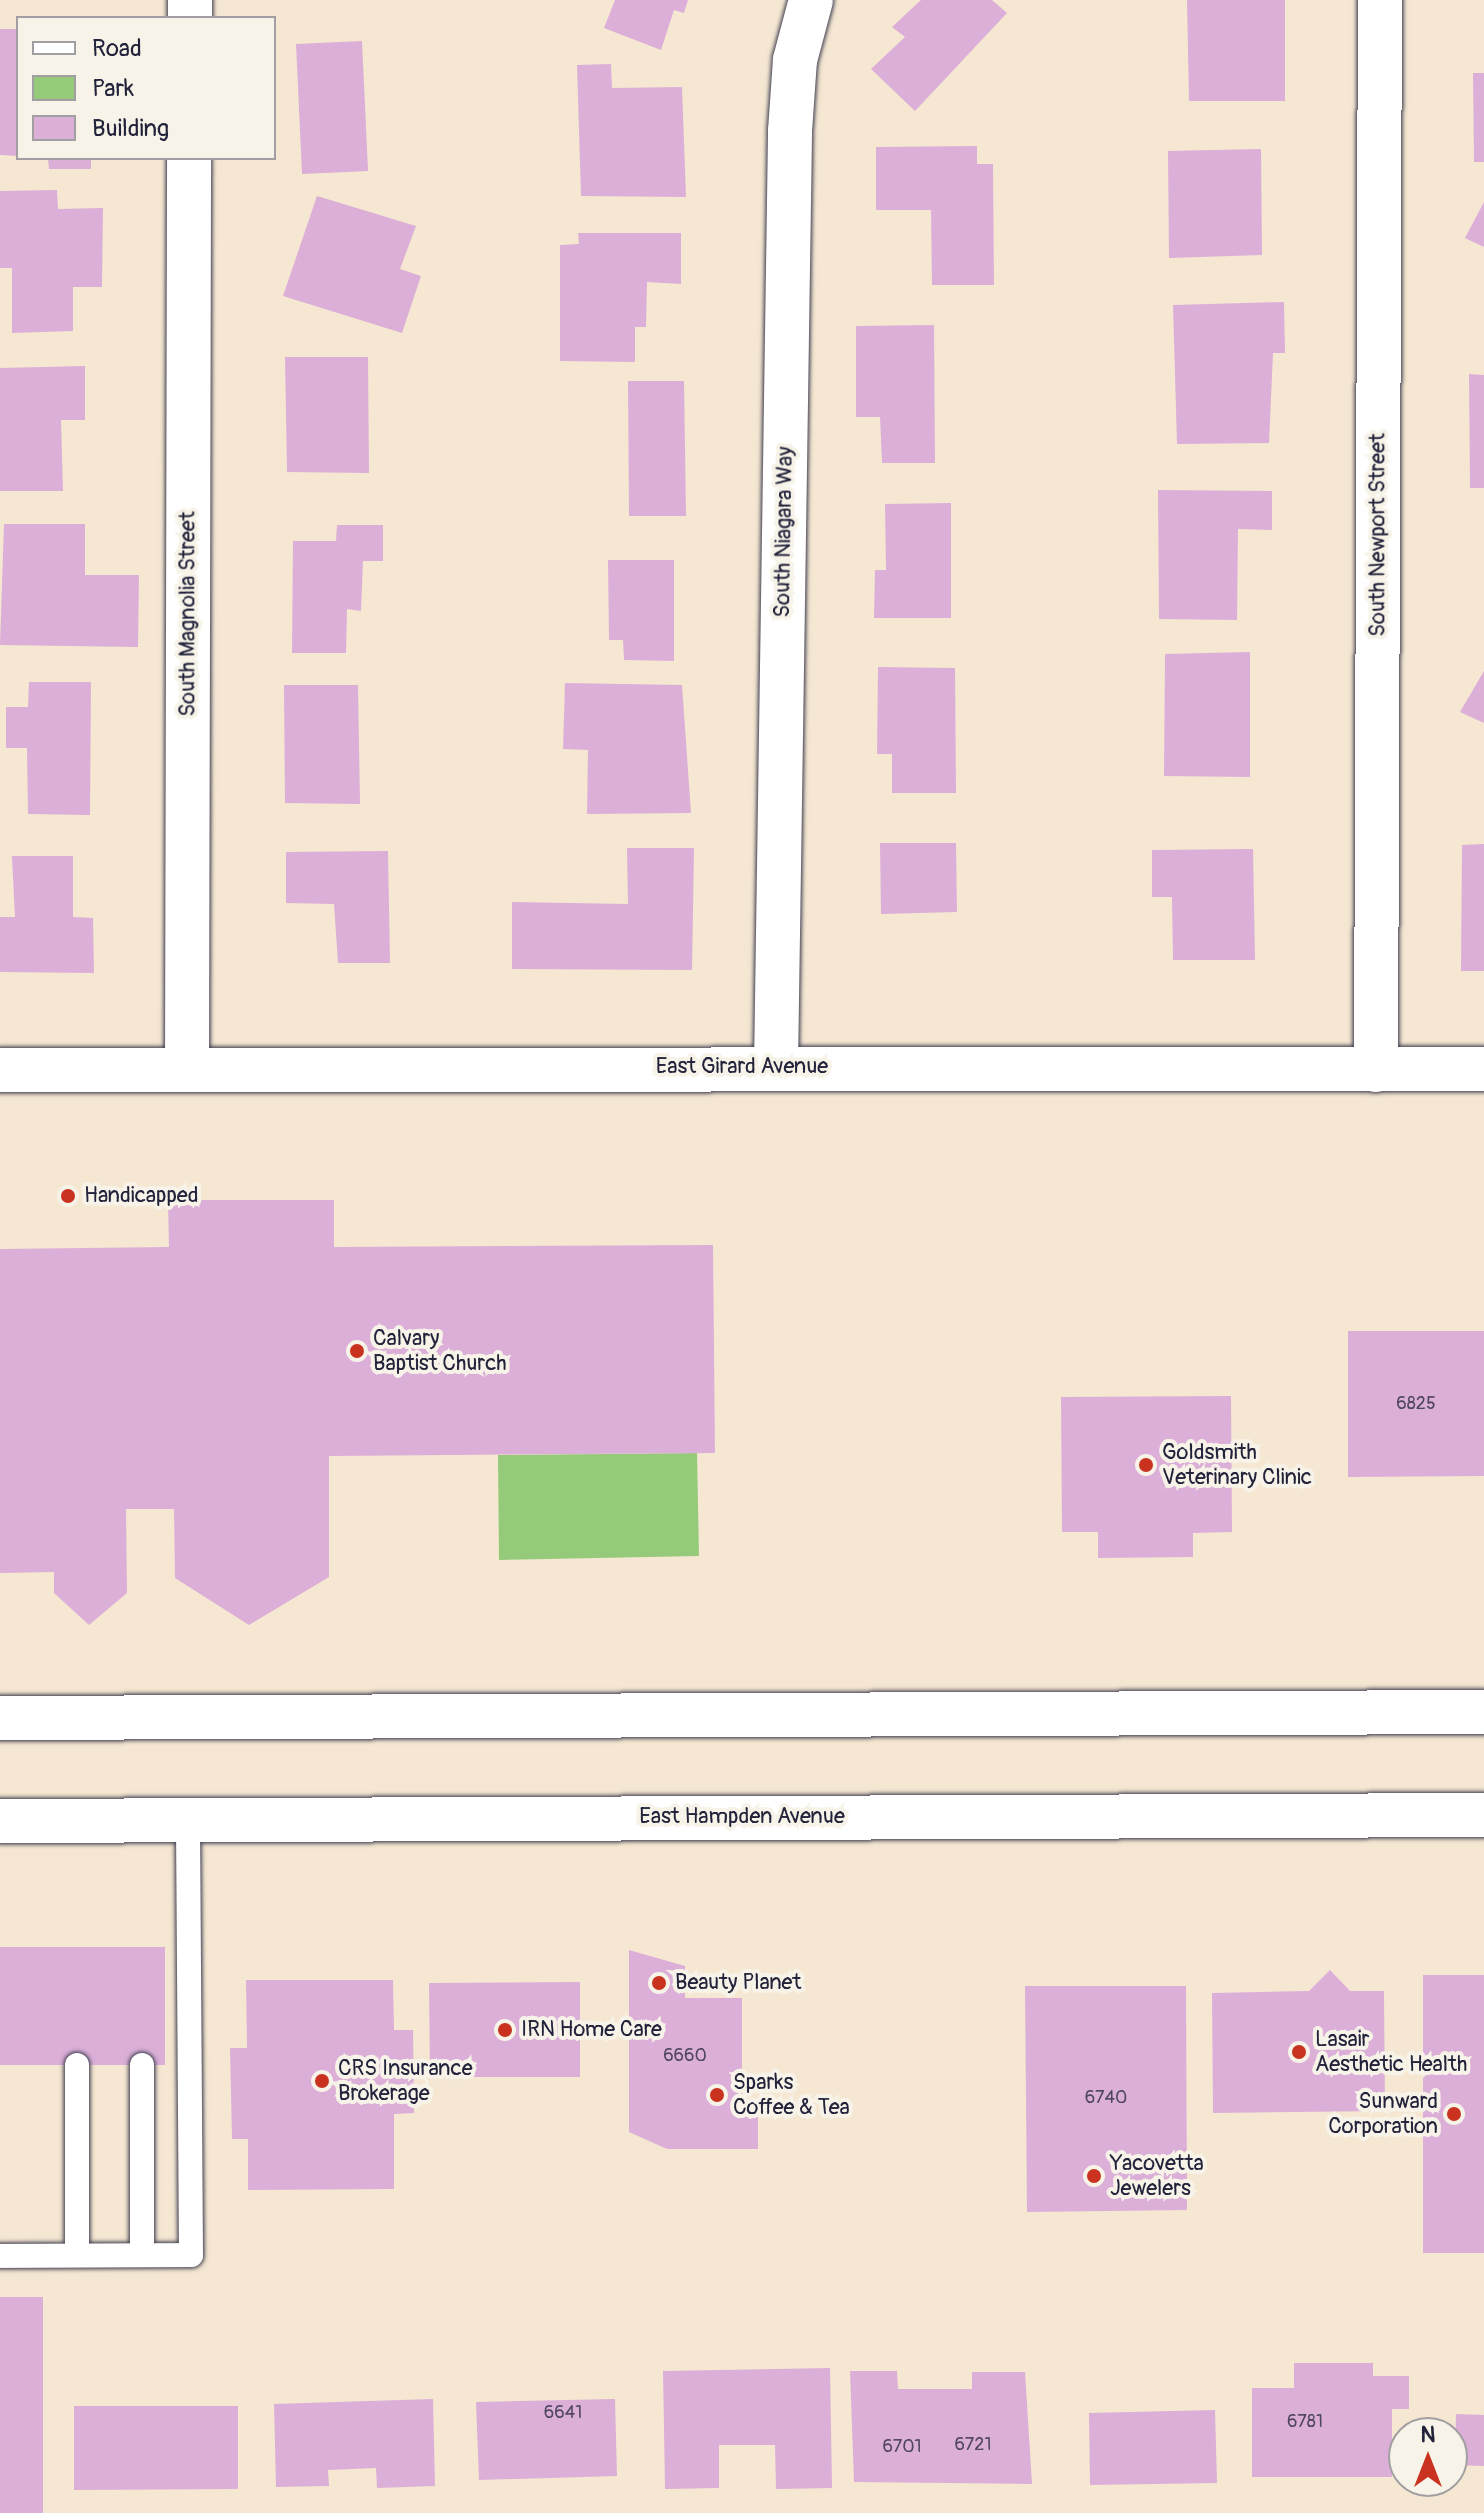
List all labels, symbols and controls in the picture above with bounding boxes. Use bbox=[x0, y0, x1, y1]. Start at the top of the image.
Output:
legend bbox=[16, 16, 276, 160]
text: Road bbox=[92, 34, 142, 63]
text: Park bbox=[92, 74, 134, 103]
text: Building bbox=[92, 114, 169, 143]
street label: South Newport Street bbox=[1365, 433, 1391, 637]
street label: South Niagara Way bbox=[769, 446, 799, 618]
street label: South Magnolia Street bbox=[175, 511, 201, 717]
street label: East Girard Avenue bbox=[656, 1054, 828, 1080]
place label: Handicapped bbox=[84, 1183, 198, 1209]
marker: Handicapped bbox=[59, 1187, 77, 1205]
place label: Calvary Baptist Church bbox=[373, 1325, 507, 1376]
marker: Calvary Baptist Church bbox=[348, 1342, 366, 1360]
house number: 6825 bbox=[1396, 1393, 1436, 1415]
place label: Goldsmith Veterinary Clinic bbox=[1162, 1439, 1312, 1490]
marker: Goldsmith Veterinary Clinic bbox=[1137, 1456, 1155, 1474]
street label: East Hampden Avenue bbox=[639, 1804, 845, 1830]
place label: Beauty Planet bbox=[675, 1970, 801, 1996]
marker: Beauty Planet bbox=[650, 1974, 668, 1992]
place label: IRN Home Care bbox=[521, 2017, 662, 2043]
marker: IRN Home Care bbox=[496, 2021, 514, 2039]
place label: Lasair Aesthetic Health bbox=[1315, 2026, 1467, 2078]
marker: Lasair Aesthetic Health bbox=[1290, 2043, 1308, 2061]
house number: 6660 bbox=[663, 2045, 707, 2067]
place label: CRS Insurance Brokerage bbox=[338, 2055, 472, 2106]
place label: Sparks Coffee & Tea bbox=[733, 2069, 850, 2120]
marker: CRS Insurance Brokerage bbox=[313, 2072, 331, 2090]
marker: Sparks Coffee & Tea bbox=[708, 2086, 726, 2104]
house number: 6740 bbox=[1085, 2087, 1127, 2109]
place label: Sunward Corporation bbox=[1328, 2088, 1438, 2140]
marker: Sunward Corporation bbox=[1445, 2105, 1463, 2123]
place label: Yacovetta Jewelers bbox=[1110, 2150, 1204, 2202]
marker: Yacovetta Jewelers bbox=[1085, 2167, 1103, 2185]
house number: 6641 bbox=[544, 2402, 582, 2424]
house number: 6781 bbox=[1287, 2411, 1323, 2433]
north arrow bbox=[1388, 2417, 1468, 2497]
text: N bbox=[1421, 2421, 1435, 2449]
house number: 6721 bbox=[955, 2434, 991, 2456]
house number: 6701 bbox=[882, 2436, 922, 2458]

